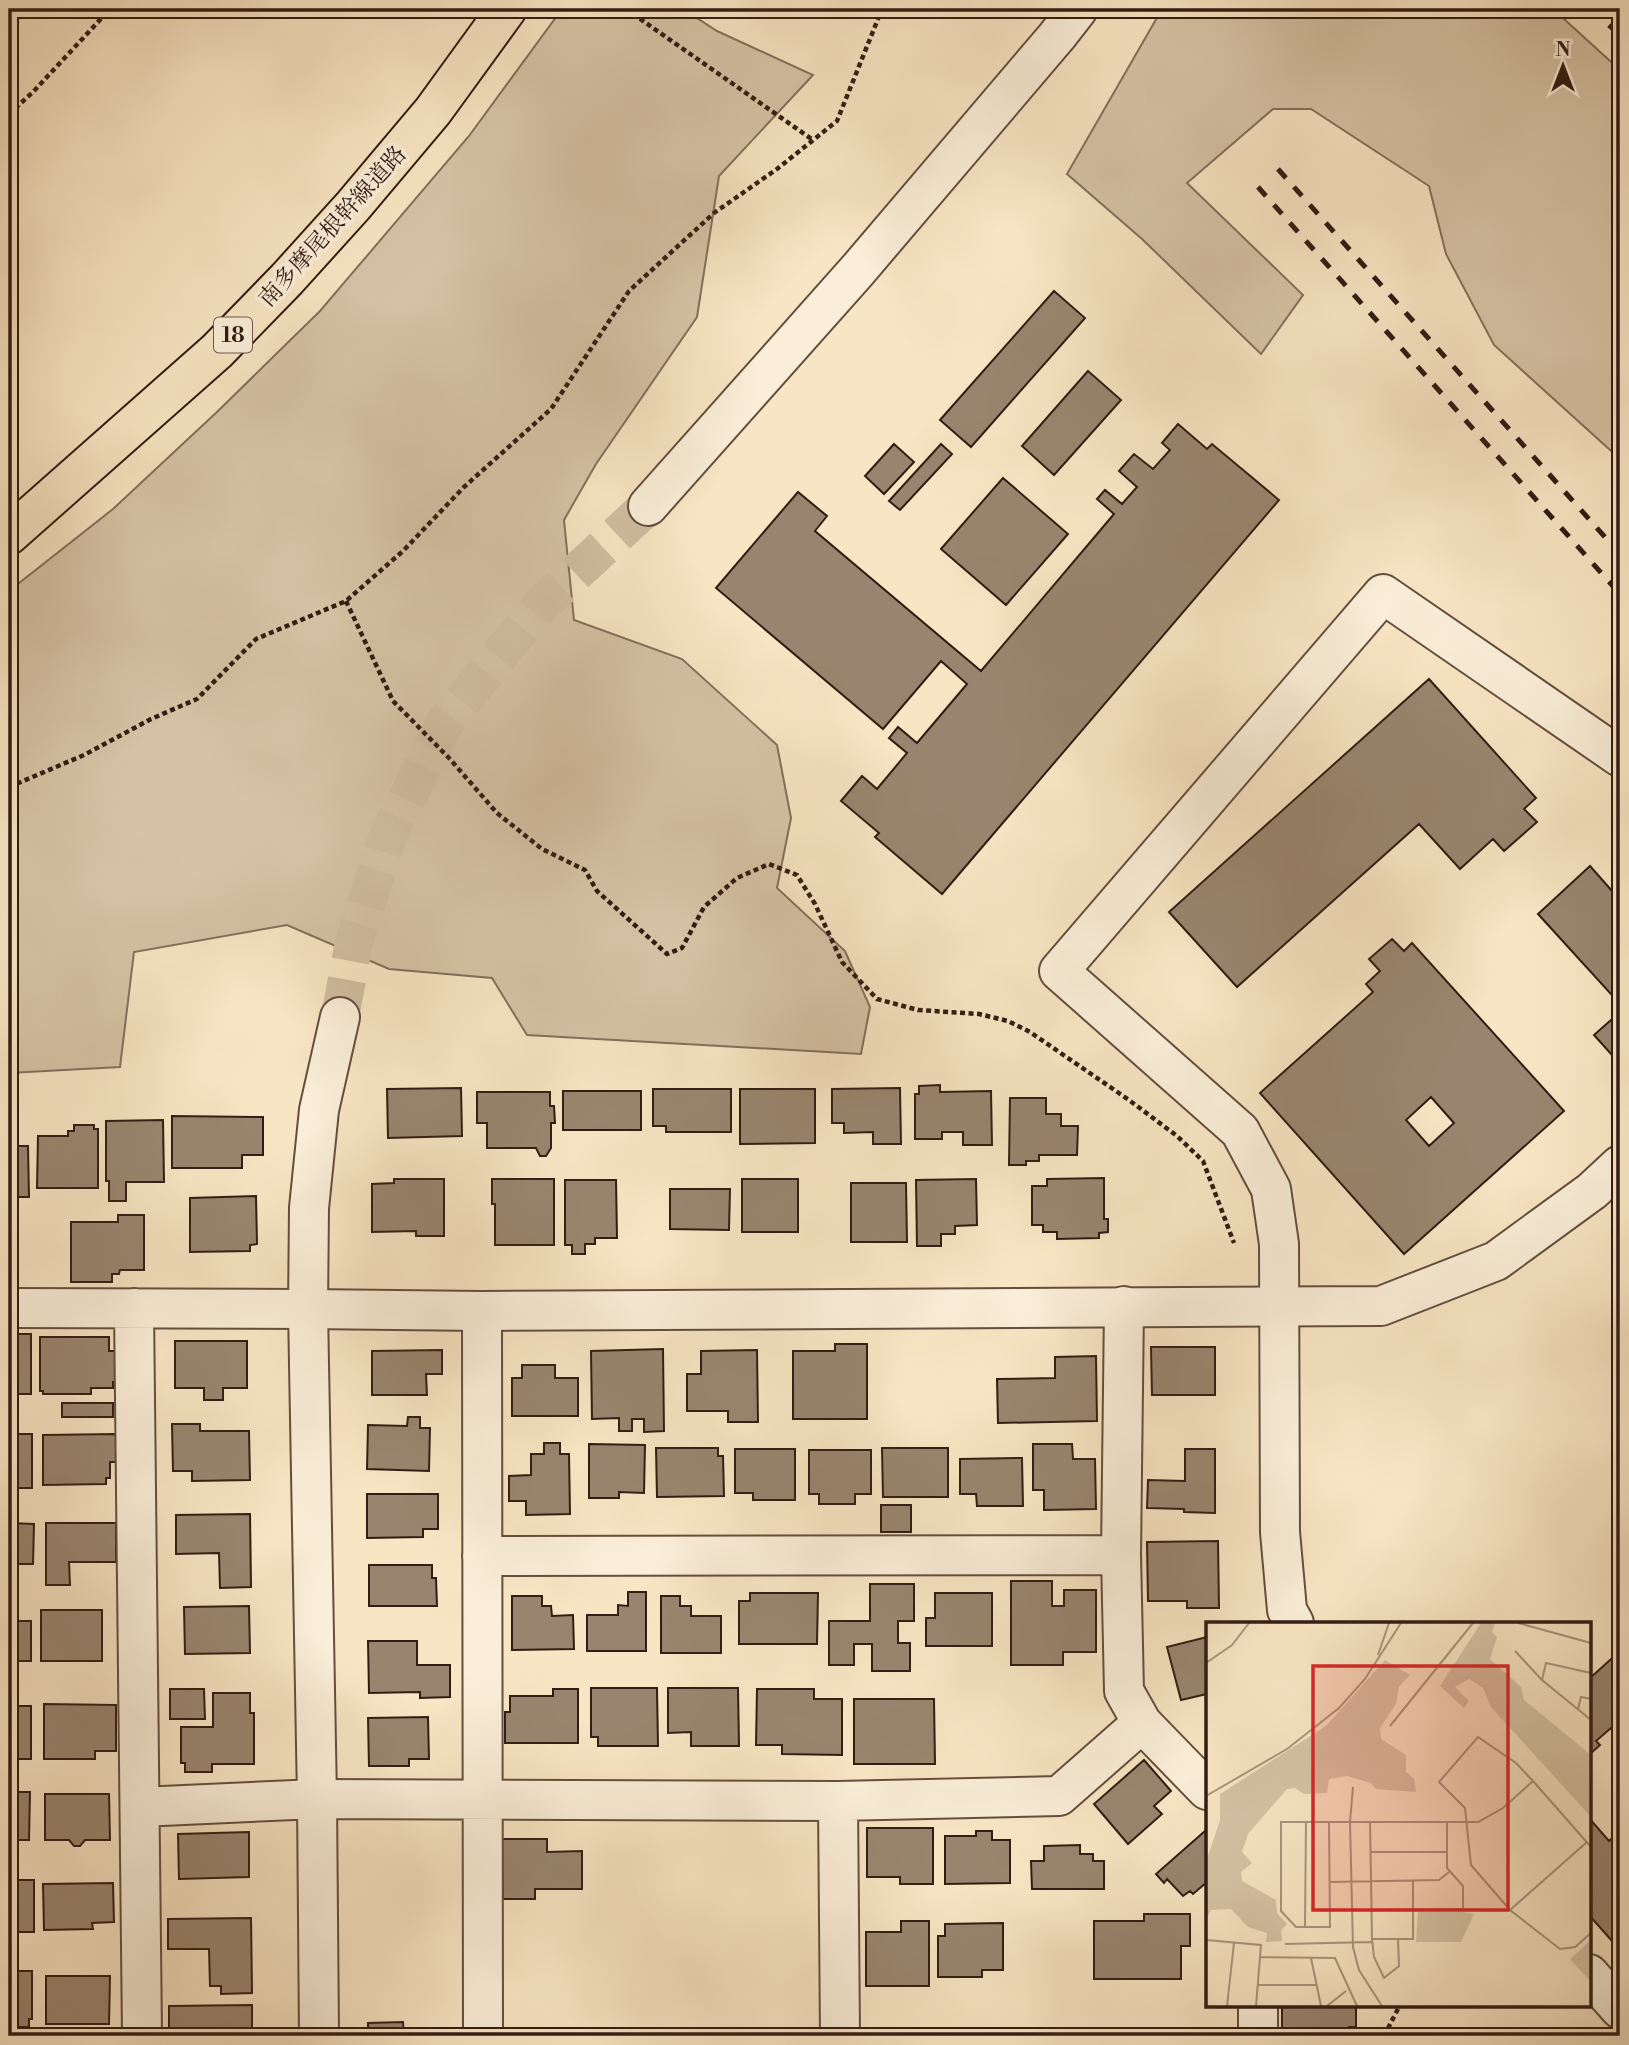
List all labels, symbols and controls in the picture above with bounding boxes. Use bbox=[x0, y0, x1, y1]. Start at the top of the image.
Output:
north arrow bbox=[1528, 32, 1598, 102]
text: N bbox=[1555, 38, 1571, 62]
street label: 南多摩尾根幹線道路 bbox=[253, 140, 412, 313]
road number: 18 bbox=[214, 318, 252, 352]
inset map bbox=[1206, 1622, 1590, 2007]

